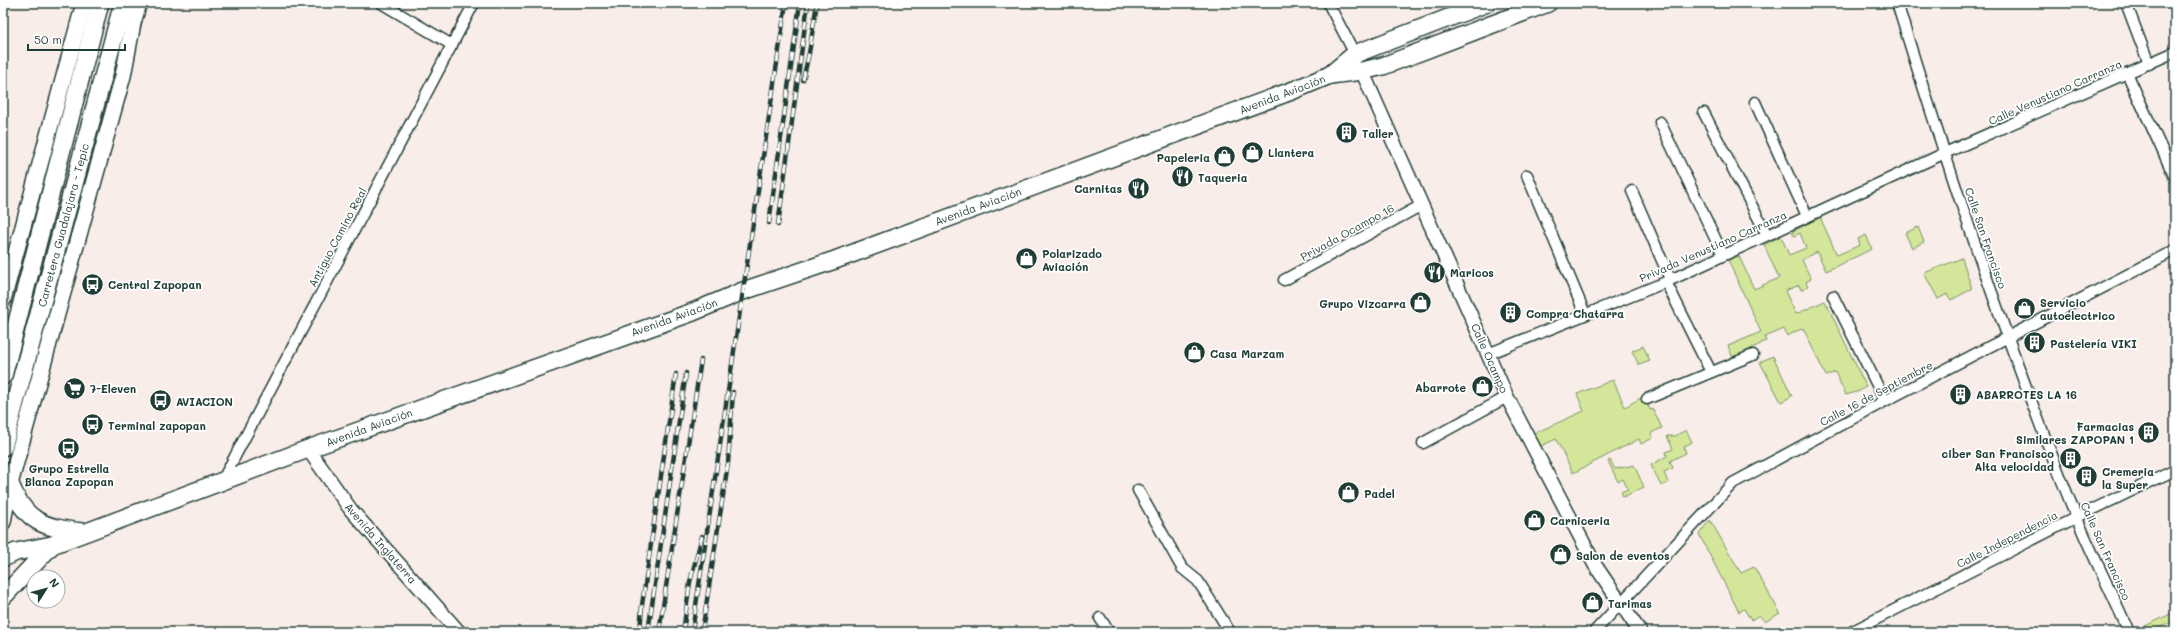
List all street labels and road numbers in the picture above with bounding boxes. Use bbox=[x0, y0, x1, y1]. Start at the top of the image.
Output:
street label: Calle Venustiano Carranza bbox=[1986, 56, 2124, 128]
street label: Avenida Aviación bbox=[1237, 71, 1327, 117]
street label: Carretera Guadalajara - Tepic bbox=[34, 142, 92, 308]
street label: Avenida Aviación bbox=[933, 183, 1023, 229]
street label: Antiguo Camino Real bbox=[304, 185, 370, 289]
street label: Calle San Francisco bbox=[1962, 185, 2011, 291]
street label: Privada Ocampo 16 bbox=[1298, 200, 1396, 264]
street label: Privada Venustiano Carranza bbox=[1637, 207, 1789, 285]
street label: Avenida Aviación bbox=[629, 294, 719, 340]
street label: Calle Ocampo bbox=[1468, 321, 1512, 396]
street label: Calle 16 de Septiembre bbox=[1817, 357, 1935, 429]
street label: Avenida Aviación bbox=[324, 404, 414, 450]
street label: Avenida Inglaterra bbox=[342, 499, 420, 587]
street label: Calle San Francisco bbox=[2078, 500, 2135, 603]
street label: Calle Independencia bbox=[1954, 507, 2060, 571]

